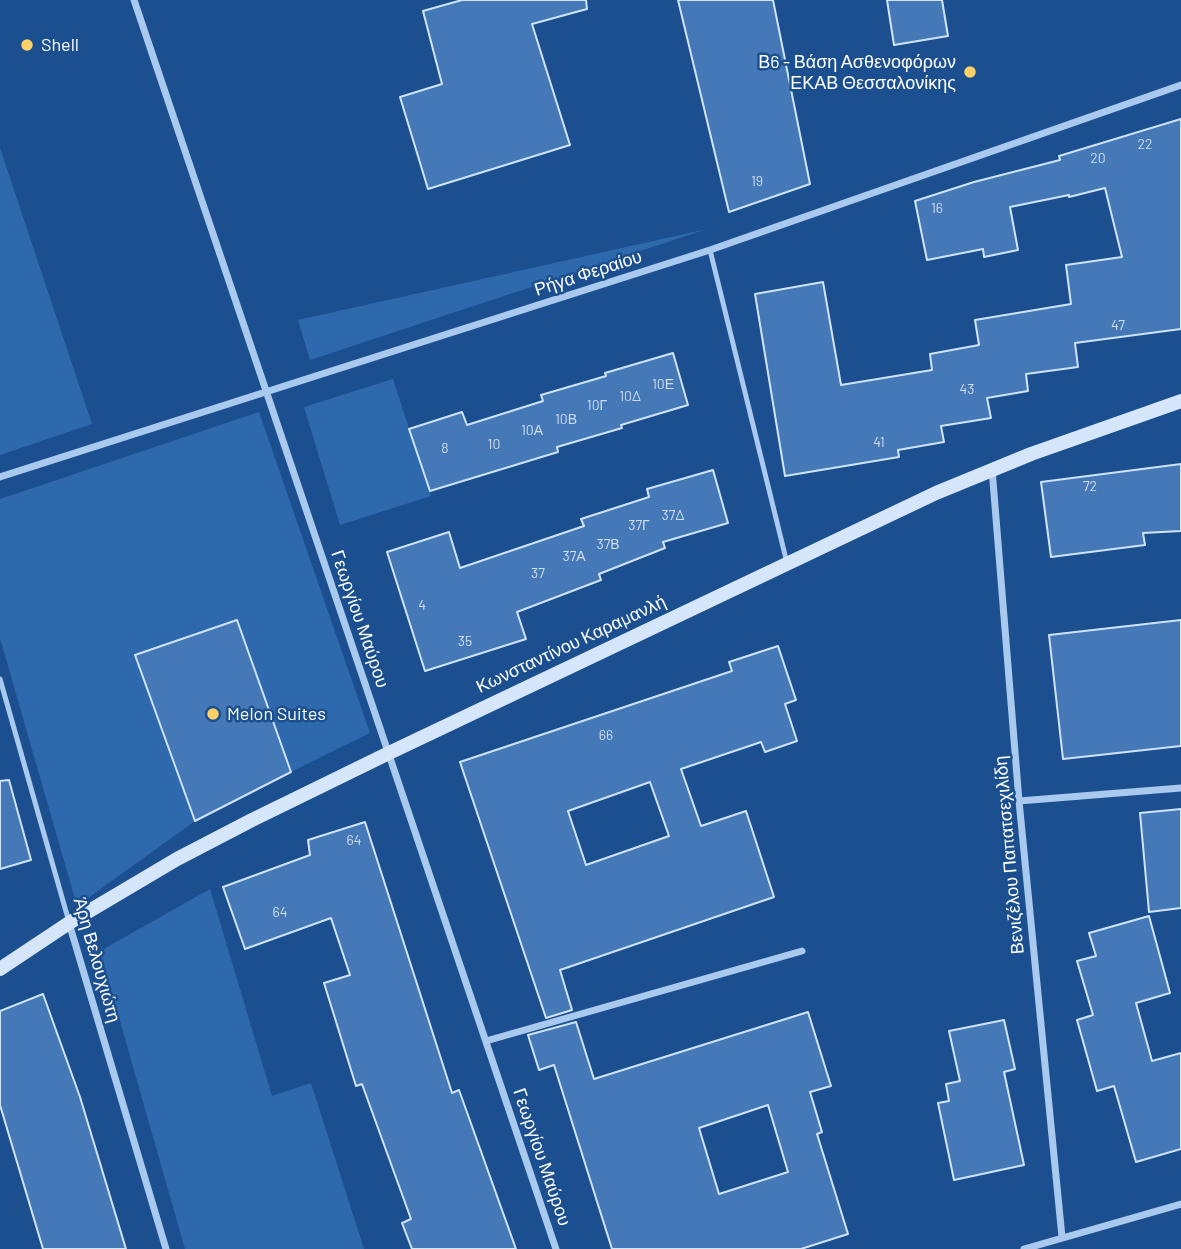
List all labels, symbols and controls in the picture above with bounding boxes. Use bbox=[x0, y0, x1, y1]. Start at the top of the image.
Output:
place label: Shell bbox=[41, 34, 79, 56]
marker: Shell bbox=[19, 37, 35, 53]
place label: Β6 - Βάση Ασθενοφόρων ΕΚΑΒ Θεσσαλονίκης bbox=[758, 51, 956, 94]
marker: Β6 - Βάση Ασθενοφόρων ΕΚΑΒ Θεσσαλονίκης bbox=[962, 64, 978, 80]
house number: 22 bbox=[1137, 136, 1153, 152]
house number: 20 bbox=[1090, 150, 1106, 166]
house number: 19 bbox=[751, 173, 763, 189]
house number: 16 bbox=[931, 200, 943, 216]
street label: Ρήγα Φεραίου bbox=[531, 245, 645, 301]
house number: 47 bbox=[1111, 317, 1125, 333]
house number: 10Ε bbox=[652, 376, 674, 392]
house number: 43 bbox=[960, 381, 974, 397]
house number: 10Δ bbox=[619, 388, 641, 404]
house number: 10Γ bbox=[587, 397, 607, 413]
house number: 10Β bbox=[555, 411, 577, 427]
house number: 10Α bbox=[521, 422, 543, 438]
house number: 41 bbox=[873, 434, 885, 450]
house number: 10 bbox=[488, 436, 500, 452]
house number: 8 bbox=[441, 440, 449, 456]
house number: 72 bbox=[1083, 478, 1097, 494]
house number: 37Δ bbox=[662, 507, 684, 523]
house number: 37Γ bbox=[628, 517, 650, 533]
house number: 37Β bbox=[596, 536, 620, 552]
street label: Γεωργίου Μαύρου bbox=[326, 547, 394, 691]
house number: 37Α bbox=[562, 548, 586, 564]
house number: 37 bbox=[531, 565, 545, 581]
street label: Κωνσταντίνου Καραμανλή bbox=[473, 591, 669, 697]
house number: 4 bbox=[418, 597, 426, 613]
house number: 35 bbox=[458, 633, 472, 649]
place label: Melon Suites bbox=[227, 703, 326, 725]
marker: Melon Suites bbox=[205, 706, 221, 722]
house number: 66 bbox=[599, 727, 613, 743]
street label: Βενιζέλου Παπατσεχιλίδη bbox=[990, 755, 1028, 955]
house number: 64 bbox=[347, 832, 361, 848]
street label: Άρη Βελουχιώτη bbox=[69, 895, 125, 1025]
house number: 64 bbox=[273, 904, 287, 920]
street label: Γεωργίου Μαύρου bbox=[508, 1085, 576, 1229]

